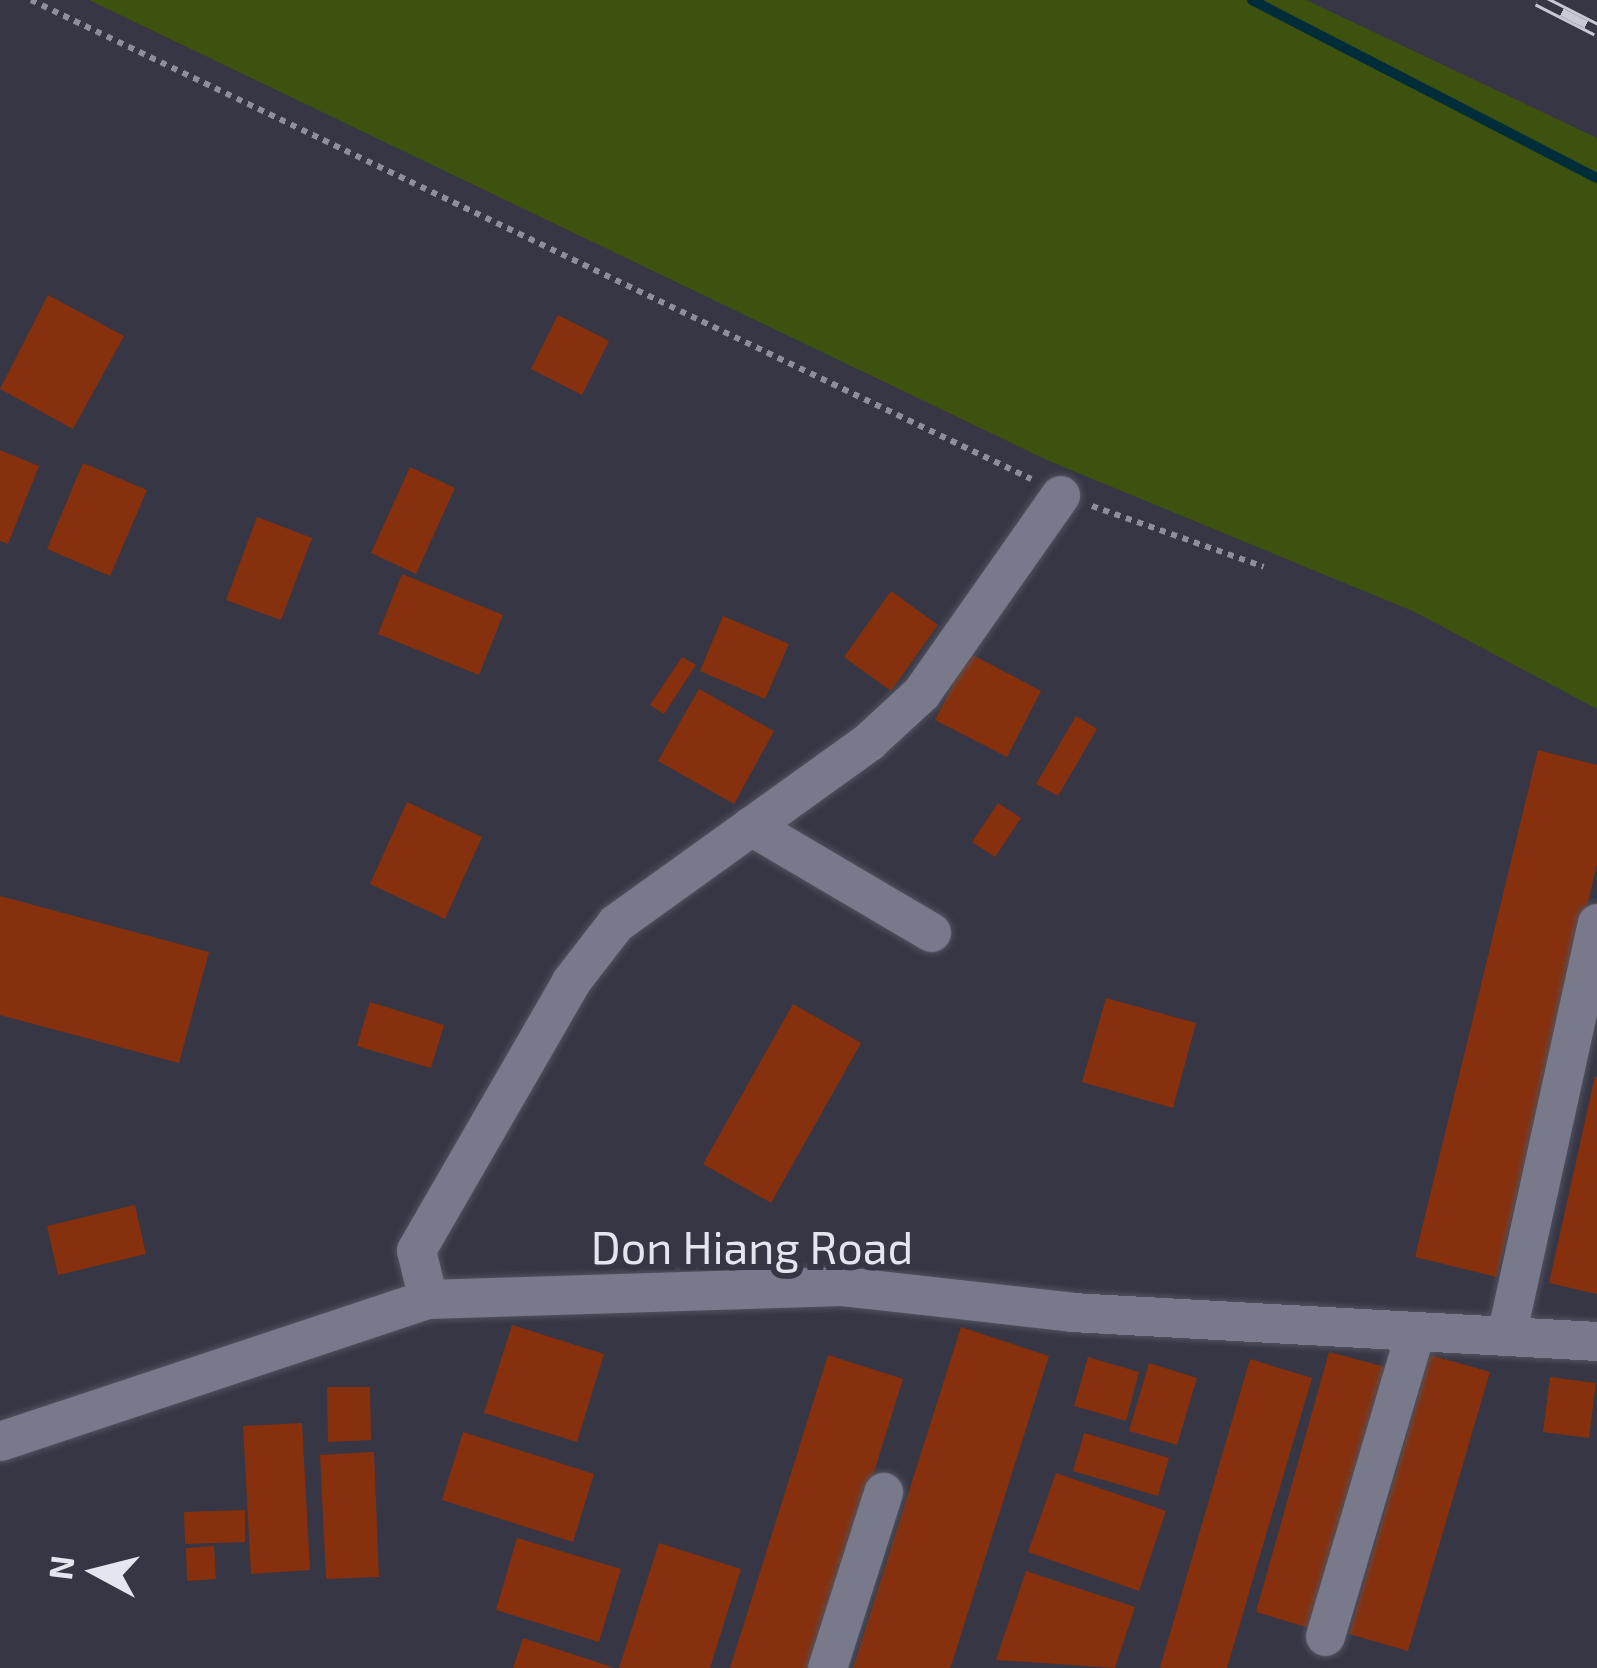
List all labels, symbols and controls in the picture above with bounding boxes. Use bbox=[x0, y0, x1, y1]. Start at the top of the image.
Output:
street label: Don Hiang Road bbox=[591, 1220, 913, 1274]
north arrow bbox=[36, 1512, 156, 1632]
text: N bbox=[39, 1553, 82, 1582]

